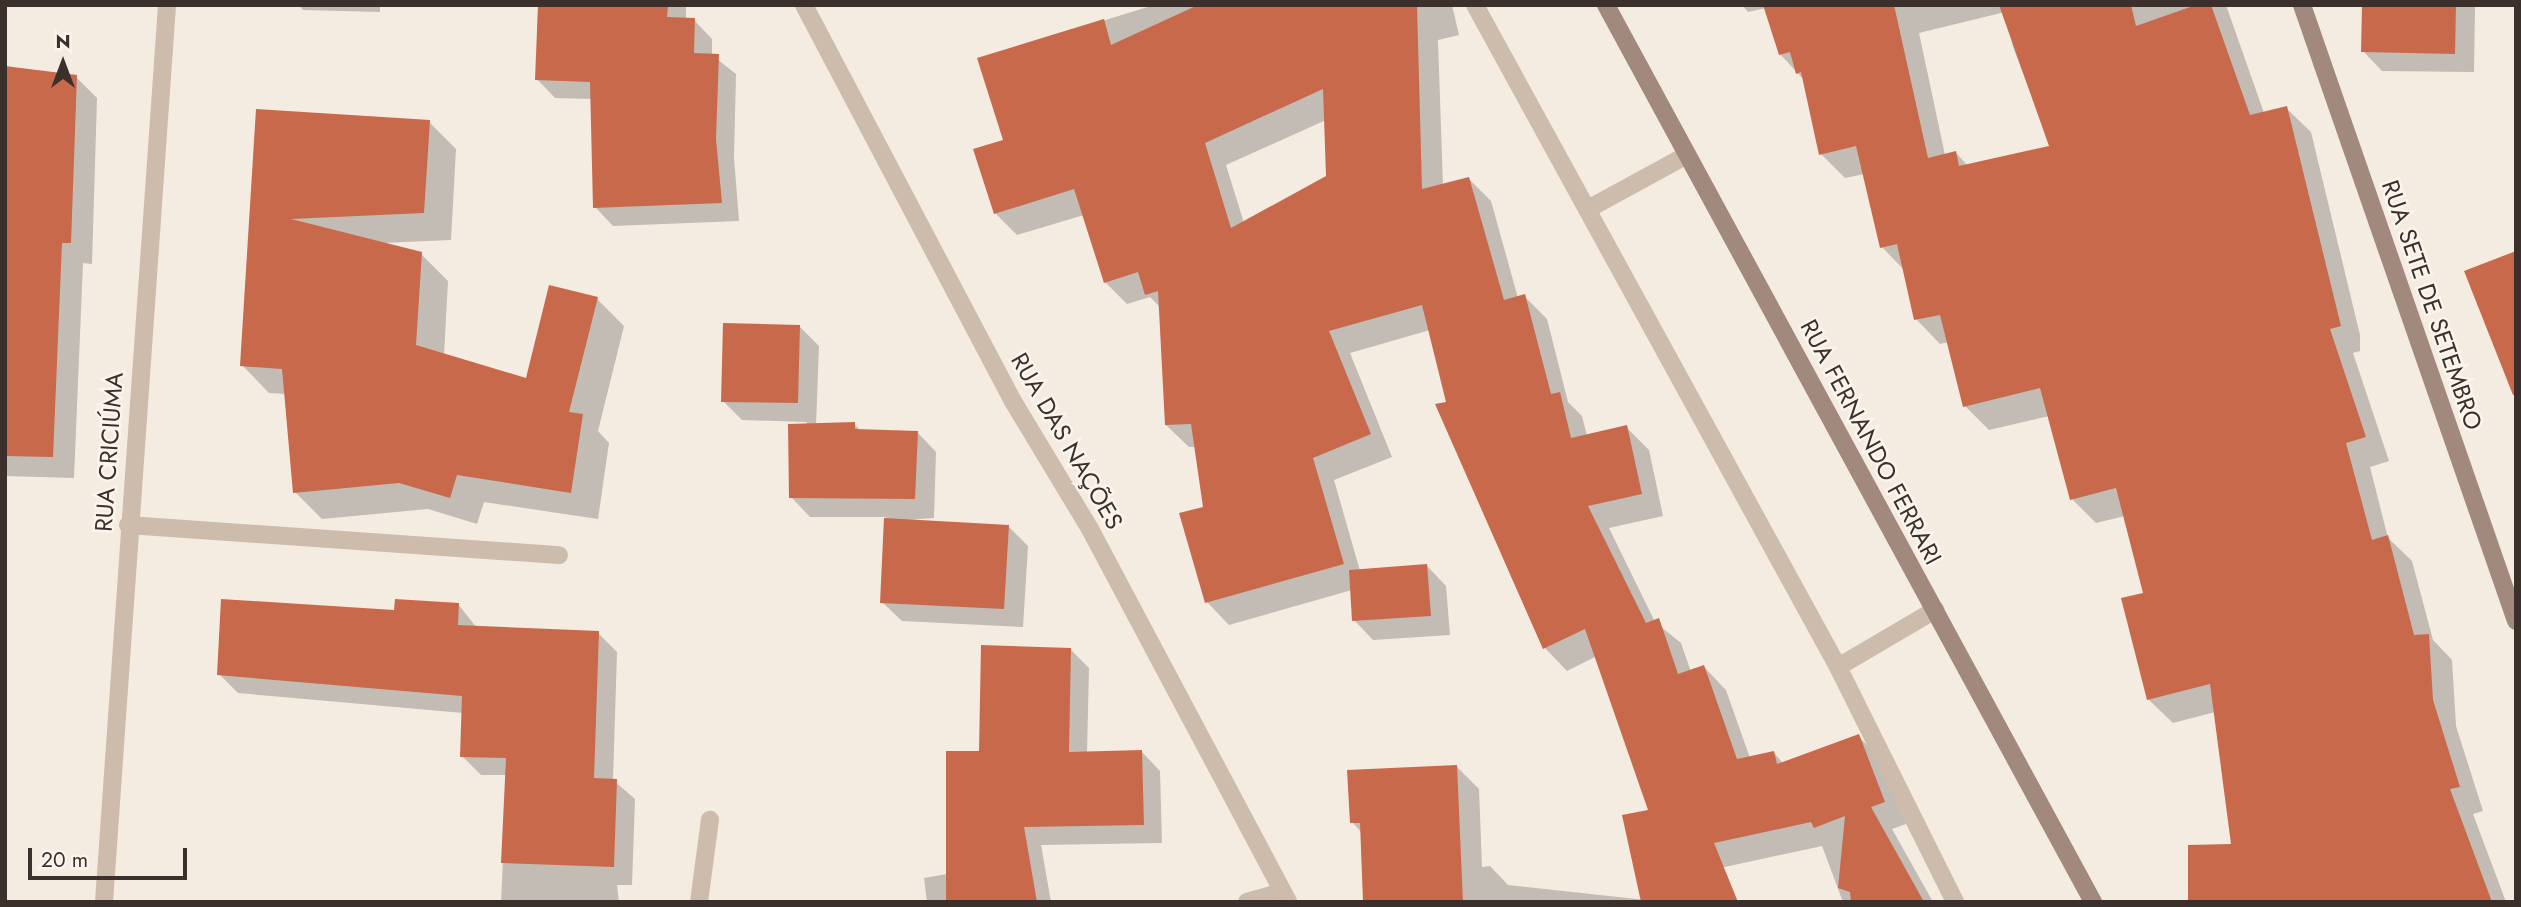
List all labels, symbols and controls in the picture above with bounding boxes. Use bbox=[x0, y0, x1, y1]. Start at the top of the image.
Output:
north arrow bbox=[28, 28, 98, 98]
text: N bbox=[55, 28, 71, 55]
street label: RUA SETE DE SETEMBRO bbox=[2376, 176, 2488, 434]
street label: RUA FERNANDO FERRARI bbox=[1794, 315, 1948, 569]
street label: RUA DAS NAÇÕES bbox=[1005, 348, 1129, 534]
street label: RUA CRICIÚMA bbox=[89, 371, 129, 533]
scale bar bbox=[32, 834, 191, 878]
text: 20 m bbox=[41, 845, 88, 875]

